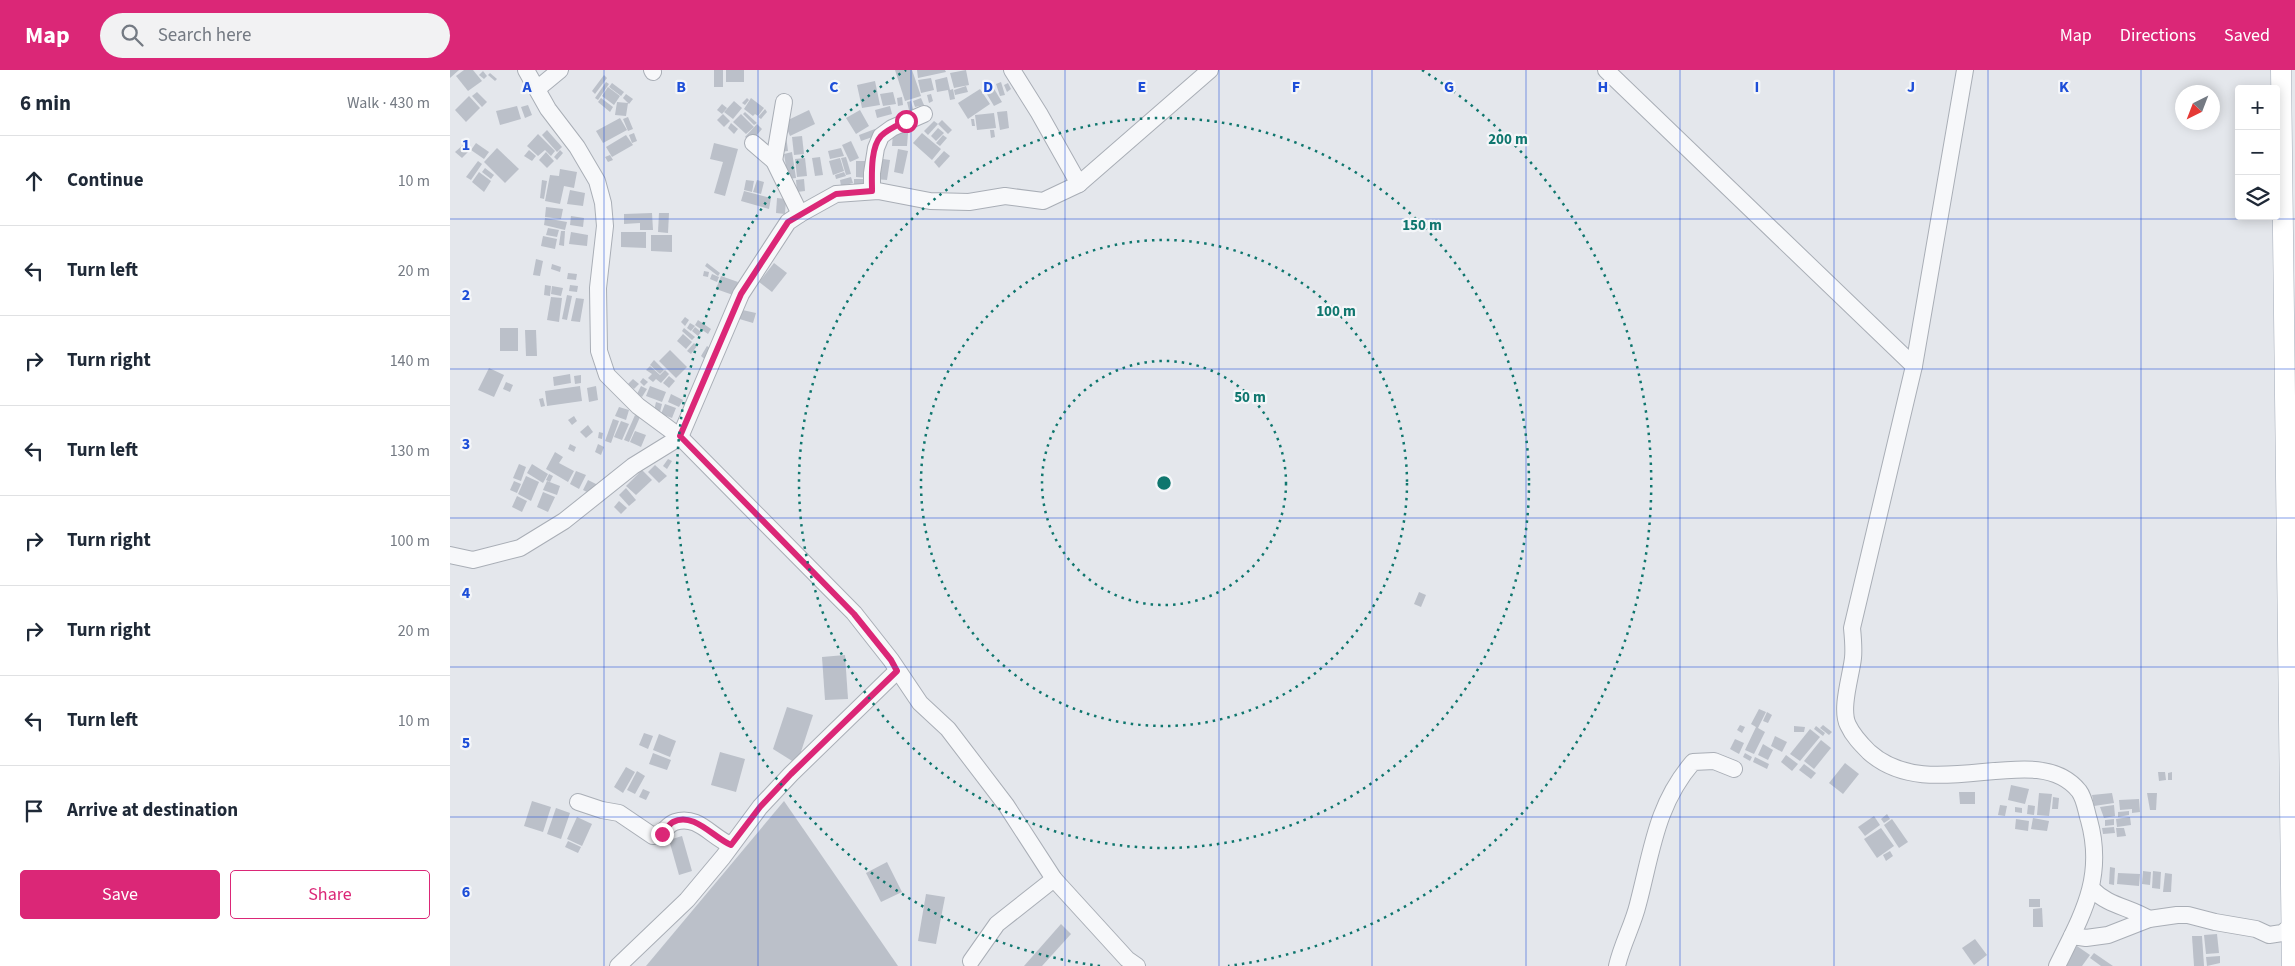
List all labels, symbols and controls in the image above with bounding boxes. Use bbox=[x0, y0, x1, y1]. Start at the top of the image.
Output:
search box bbox=[100, 13, 450, 58]
text: Map bbox=[25, 18, 70, 53]
icon: search bbox=[118, 21, 146, 49]
text: Search here bbox=[158, 22, 251, 49]
text: Map bbox=[2060, 23, 2092, 48]
text: Directions bbox=[2120, 23, 2196, 48]
text: Saved bbox=[2224, 23, 2270, 48]
text: A bbox=[521, 76, 532, 98]
text: B bbox=[676, 76, 686, 98]
text: C bbox=[829, 76, 839, 98]
text: D bbox=[983, 76, 993, 98]
text: E bbox=[1138, 76, 1146, 98]
text: F bbox=[1292, 76, 1300, 98]
text: G bbox=[1444, 76, 1454, 98]
text: H bbox=[1598, 76, 1608, 98]
text: I bbox=[1755, 76, 1759, 98]
text: J bbox=[1907, 76, 1915, 98]
text: K bbox=[2059, 76, 2069, 98]
north arrow bbox=[2175, 85, 2220, 130]
map controls bbox=[2235, 85, 2280, 220]
button: + bbox=[2235, 85, 2280, 130]
text: 6 min bbox=[20, 88, 71, 118]
text: Walk · 430 m bbox=[347, 92, 430, 114]
route start bbox=[895, 110, 918, 133]
text: 200 m bbox=[1488, 129, 1528, 150]
button: − bbox=[2235, 130, 2280, 175]
text: 1 bbox=[462, 134, 470, 156]
icon: ahead bbox=[20, 167, 48, 195]
text: Continue bbox=[67, 167, 144, 194]
text: 10 m bbox=[398, 170, 430, 192]
button: layers bbox=[2235, 175, 2280, 220]
text: 150 m bbox=[1402, 215, 1442, 236]
icon: left bbox=[20, 257, 48, 285]
text: Turn left bbox=[67, 257, 138, 284]
text: 20 m bbox=[398, 260, 430, 282]
text: 2 bbox=[462, 284, 470, 306]
text: 100 m bbox=[1316, 301, 1356, 322]
icon: right bbox=[20, 347, 48, 375]
text: Turn right bbox=[67, 347, 151, 374]
text: 140 m bbox=[390, 350, 430, 372]
text: 50 m bbox=[1234, 387, 1266, 408]
text: 3 bbox=[462, 433, 470, 455]
icon: left bbox=[20, 437, 48, 465]
text: Turn left bbox=[67, 437, 138, 464]
text: 130 m bbox=[390, 440, 430, 462]
centre of rings bbox=[1155, 474, 1173, 492]
icon: right bbox=[20, 527, 48, 555]
text: Turn right bbox=[67, 527, 151, 554]
text: 100 m bbox=[390, 530, 430, 552]
text: 4 bbox=[462, 582, 471, 604]
icon: right bbox=[20, 617, 48, 645]
text: Turn right bbox=[67, 617, 151, 644]
text: 20 m bbox=[398, 620, 430, 642]
icon: left bbox=[20, 707, 48, 735]
text: Turn left bbox=[67, 707, 138, 734]
text: 10 m bbox=[398, 710, 430, 732]
text: 5 bbox=[462, 732, 470, 754]
icon: arrive bbox=[20, 797, 48, 825]
text: Arrive at destination bbox=[67, 797, 238, 824]
route end bbox=[651, 823, 674, 846]
button: Save bbox=[20, 870, 220, 919]
button: Share bbox=[230, 870, 430, 919]
text: 6 bbox=[462, 881, 470, 903]

